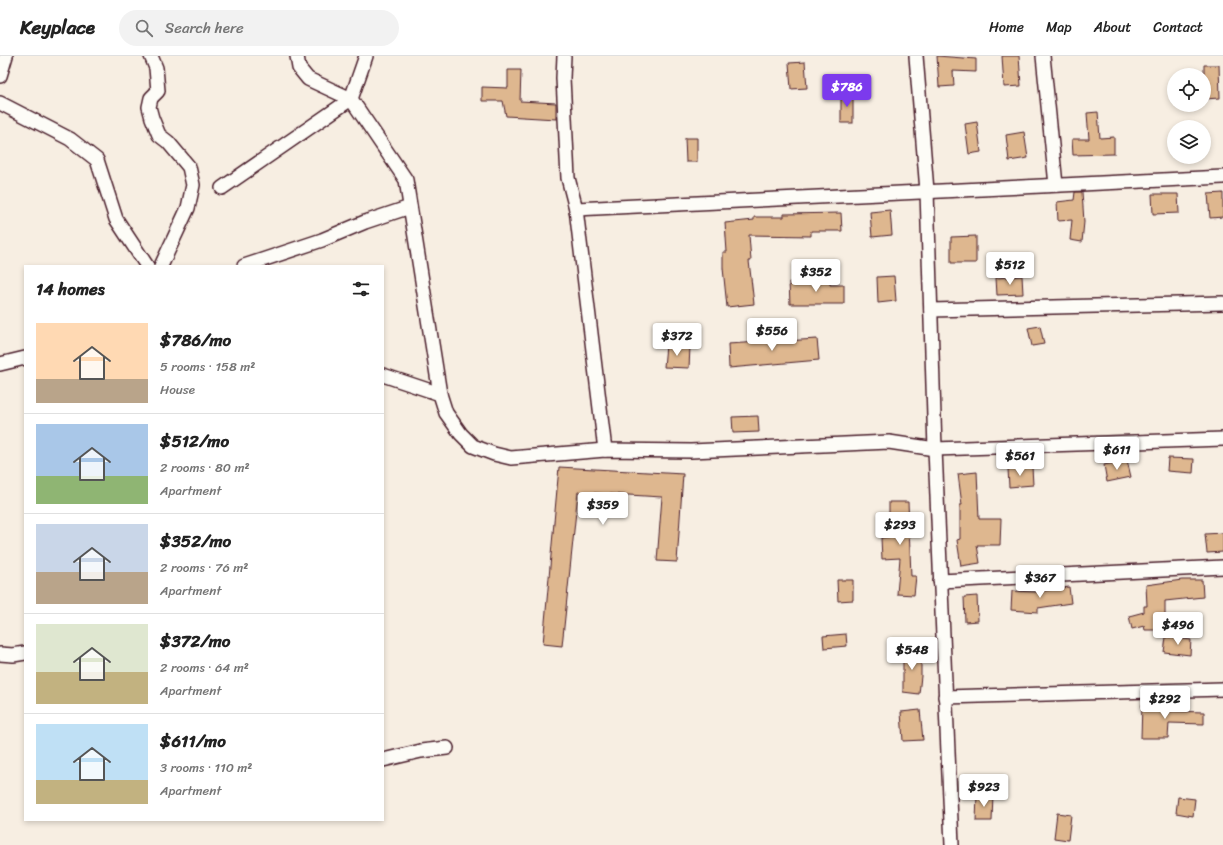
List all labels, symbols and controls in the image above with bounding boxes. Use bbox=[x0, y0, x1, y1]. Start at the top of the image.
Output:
search box bbox=[119, 10, 399, 46]
text: Keyplace bbox=[20, 11, 95, 44]
text: Search here bbox=[165, 15, 244, 41]
text: Home bbox=[989, 15, 1024, 40]
text: Map bbox=[1046, 15, 1072, 40]
text: About bbox=[1094, 15, 1131, 40]
text: Contact bbox=[1153, 15, 1203, 40]
icon: search bbox=[133, 17, 155, 39]
map controls bbox=[1167, 68, 1211, 164]
button: locate bbox=[1167, 68, 1211, 112]
pin: $786 bbox=[823, 74, 871, 108]
text: $786 bbox=[831, 75, 863, 98]
button: layers bbox=[1167, 120, 1211, 164]
pin: $512 bbox=[986, 252, 1034, 286]
text: $512 bbox=[995, 253, 1025, 276]
pin: $352 bbox=[792, 259, 840, 293]
text: $352 bbox=[800, 260, 832, 283]
text: 14 homes bbox=[36, 274, 105, 304]
icon: filters bbox=[350, 278, 372, 300]
pin: $556 bbox=[748, 318, 796, 352]
text: $556 bbox=[756, 319, 788, 342]
pin: $372 bbox=[653, 323, 701, 357]
text: $372 bbox=[662, 324, 692, 347]
text: $786/mo bbox=[160, 325, 231, 355]
icon: home bbox=[68, 339, 116, 387]
text: 5 rooms · 158 m² bbox=[160, 355, 255, 378]
text: House bbox=[160, 378, 195, 401]
text: $512/mo bbox=[160, 426, 229, 456]
pin: $611 bbox=[1093, 437, 1141, 471]
text: $611 bbox=[1103, 438, 1131, 461]
icon: home bbox=[68, 440, 116, 488]
pin: $561 bbox=[996, 443, 1044, 477]
text: $561 bbox=[1005, 444, 1035, 467]
text: 2 rooms · 80 m² bbox=[160, 456, 250, 479]
text: Apartment bbox=[160, 479, 221, 502]
pin: $359 bbox=[579, 492, 627, 526]
text: $359 bbox=[587, 493, 619, 516]
pin: $293 bbox=[876, 512, 924, 546]
text: $293 bbox=[884, 513, 916, 536]
text: $352/mo bbox=[160, 526, 231, 556]
icon: home bbox=[68, 540, 116, 588]
text: 2 rooms · 76 m² bbox=[160, 556, 248, 579]
pin: $367 bbox=[1016, 565, 1064, 599]
text: $367 bbox=[1025, 566, 1055, 589]
text: Apartment bbox=[160, 579, 221, 602]
pin: $496 bbox=[1154, 612, 1202, 646]
text: $496 bbox=[1162, 613, 1194, 636]
text: $372/mo bbox=[160, 626, 230, 656]
pin: $548 bbox=[888, 637, 936, 671]
text: $548 bbox=[896, 638, 928, 661]
icon: home bbox=[68, 640, 116, 688]
text: 2 rooms · 64 m² bbox=[160, 656, 249, 679]
text: Apartment bbox=[160, 679, 221, 702]
pin: $292 bbox=[1141, 686, 1189, 720]
text: $292 bbox=[1149, 687, 1181, 710]
text: $611/mo bbox=[160, 726, 226, 756]
icon: home bbox=[68, 740, 116, 788]
text: 3 rooms · 110 m² bbox=[160, 756, 252, 779]
pin: $923 bbox=[960, 774, 1008, 808]
text: $923 bbox=[968, 775, 1000, 798]
text: Apartment bbox=[160, 779, 221, 802]

